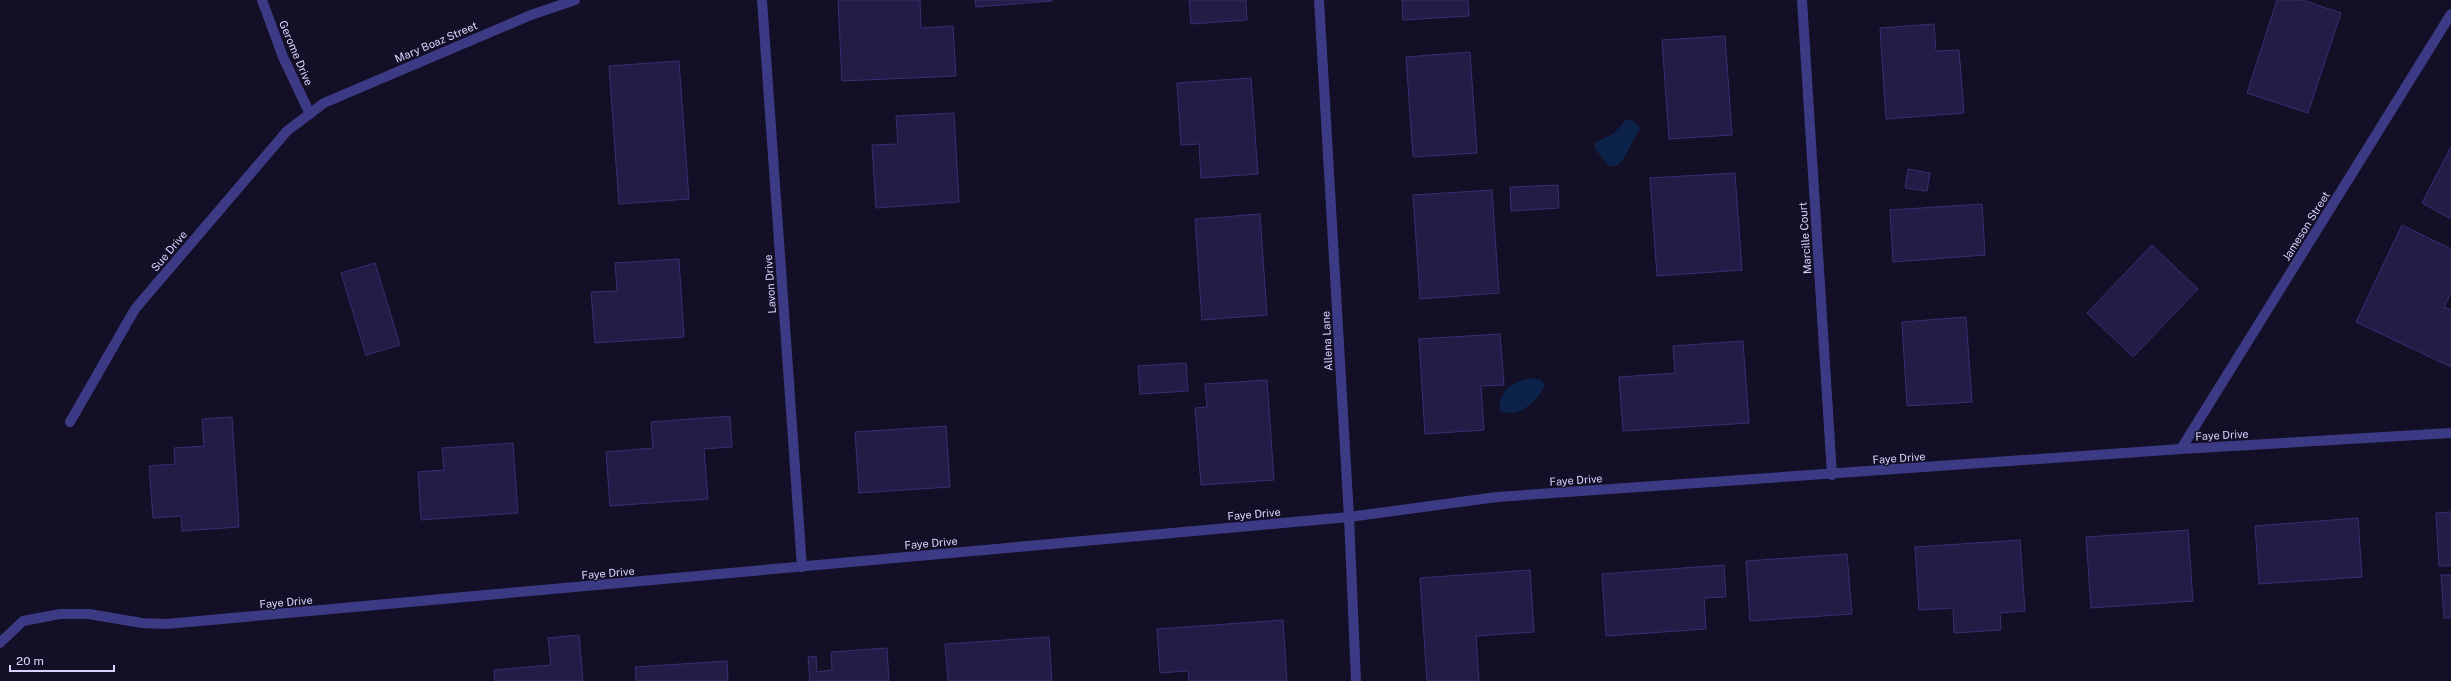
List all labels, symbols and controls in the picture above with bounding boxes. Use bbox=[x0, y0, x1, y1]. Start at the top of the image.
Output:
street label: Gerome Drive bbox=[277, 19, 315, 87]
street label: Mary Boaz Street bbox=[393, 19, 479, 65]
street label: Jameson Street bbox=[2280, 189, 2332, 263]
street label: Marcille Court bbox=[1796, 201, 1814, 275]
street label: Sue Drive bbox=[149, 228, 189, 274]
street label: Lavon Drive bbox=[762, 254, 778, 314]
street label: Allena Lane bbox=[1319, 311, 1335, 371]
street label: Faye Drive bbox=[2195, 428, 2249, 442]
street label: Faye Drive bbox=[1872, 450, 1926, 466]
street label: Faye Drive bbox=[1549, 472, 1603, 488]
street label: Faye Drive bbox=[1227, 506, 1281, 522]
street label: Faye Drive bbox=[904, 535, 958, 551]
street label: Faye Drive bbox=[581, 565, 635, 581]
street label: Faye Drive bbox=[259, 594, 313, 610]
scale bar bbox=[10, 647, 114, 673]
text: 20 m bbox=[16, 654, 44, 668]

